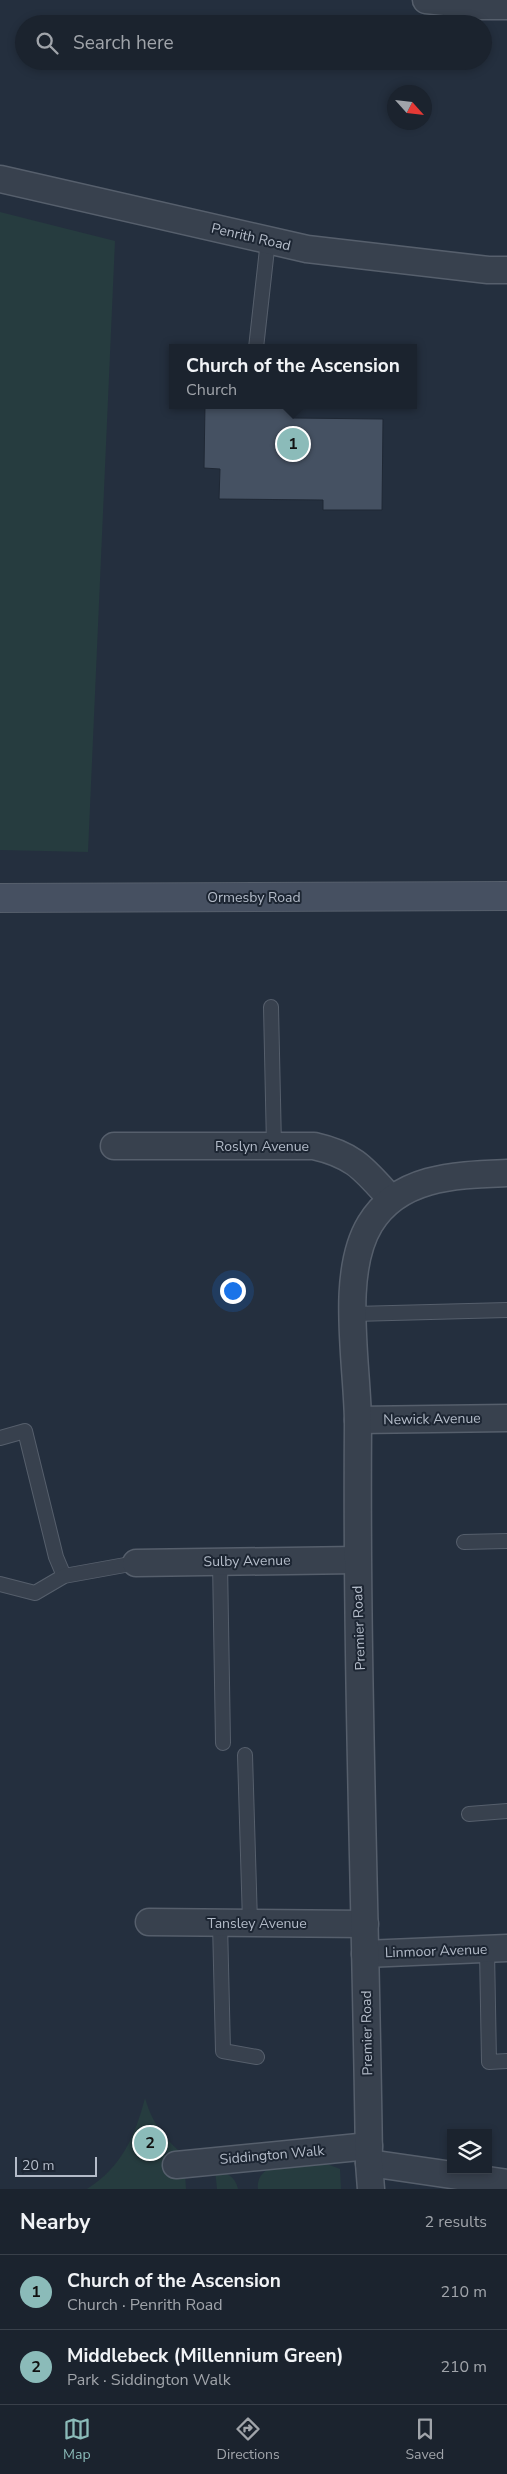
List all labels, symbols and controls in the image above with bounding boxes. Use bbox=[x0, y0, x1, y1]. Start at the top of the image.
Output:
search box bbox=[15, 15, 492, 70]
icon: search bbox=[33, 29, 61, 57]
text: Search here bbox=[73, 30, 174, 56]
north arrow bbox=[387, 85, 432, 130]
street label: Penrith Road bbox=[209, 219, 293, 255]
popup bbox=[169, 344, 417, 409]
text: Church of the Ascension bbox=[186, 353, 400, 379]
text: Church bbox=[186, 379, 237, 401]
pin: 1 bbox=[277, 425, 309, 463]
street label: Ormesby Road bbox=[207, 888, 301, 907]
street label: Roslyn Avenue bbox=[215, 1137, 309, 1156]
your location bbox=[220, 1278, 246, 1304]
street label: Newick Avenue bbox=[383, 1409, 481, 1429]
street label: Sulby Avenue bbox=[203, 1551, 291, 1571]
street label: Premier Road bbox=[348, 1585, 370, 1671]
street label: Tansley Avenue bbox=[207, 1914, 307, 1933]
street label: Linmoor Avenue bbox=[384, 1940, 488, 1962]
street label: Premier Road bbox=[357, 1990, 377, 2076]
pin: 2 bbox=[134, 2124, 166, 2162]
map controls bbox=[447, 2129, 492, 2174]
button: layers bbox=[447, 2129, 492, 2174]
street label: Siddington Walk bbox=[219, 2141, 326, 2169]
scale bar bbox=[15, 2154, 98, 2177]
text: 20 m bbox=[22, 2156, 54, 2175]
text: Nearby bbox=[20, 2208, 90, 2236]
text: 2 results bbox=[425, 2211, 487, 2233]
text: Church of the Ascension bbox=[67, 2268, 281, 2294]
text: 1 bbox=[31, 2281, 41, 2303]
text: 210 m bbox=[440, 2281, 487, 2303]
text: Church · Penrith Road bbox=[67, 2294, 223, 2316]
text: Middlebeck (Millennium Green) bbox=[67, 2343, 344, 2369]
text: 2 bbox=[31, 2356, 41, 2378]
text: 210 m bbox=[440, 2356, 487, 2378]
text: Park · Siddington Walk bbox=[67, 2369, 231, 2391]
tab: Map bbox=[63, 2415, 91, 2464]
tab: Directions bbox=[217, 2415, 280, 2464]
tab: Saved bbox=[405, 2415, 444, 2464]

